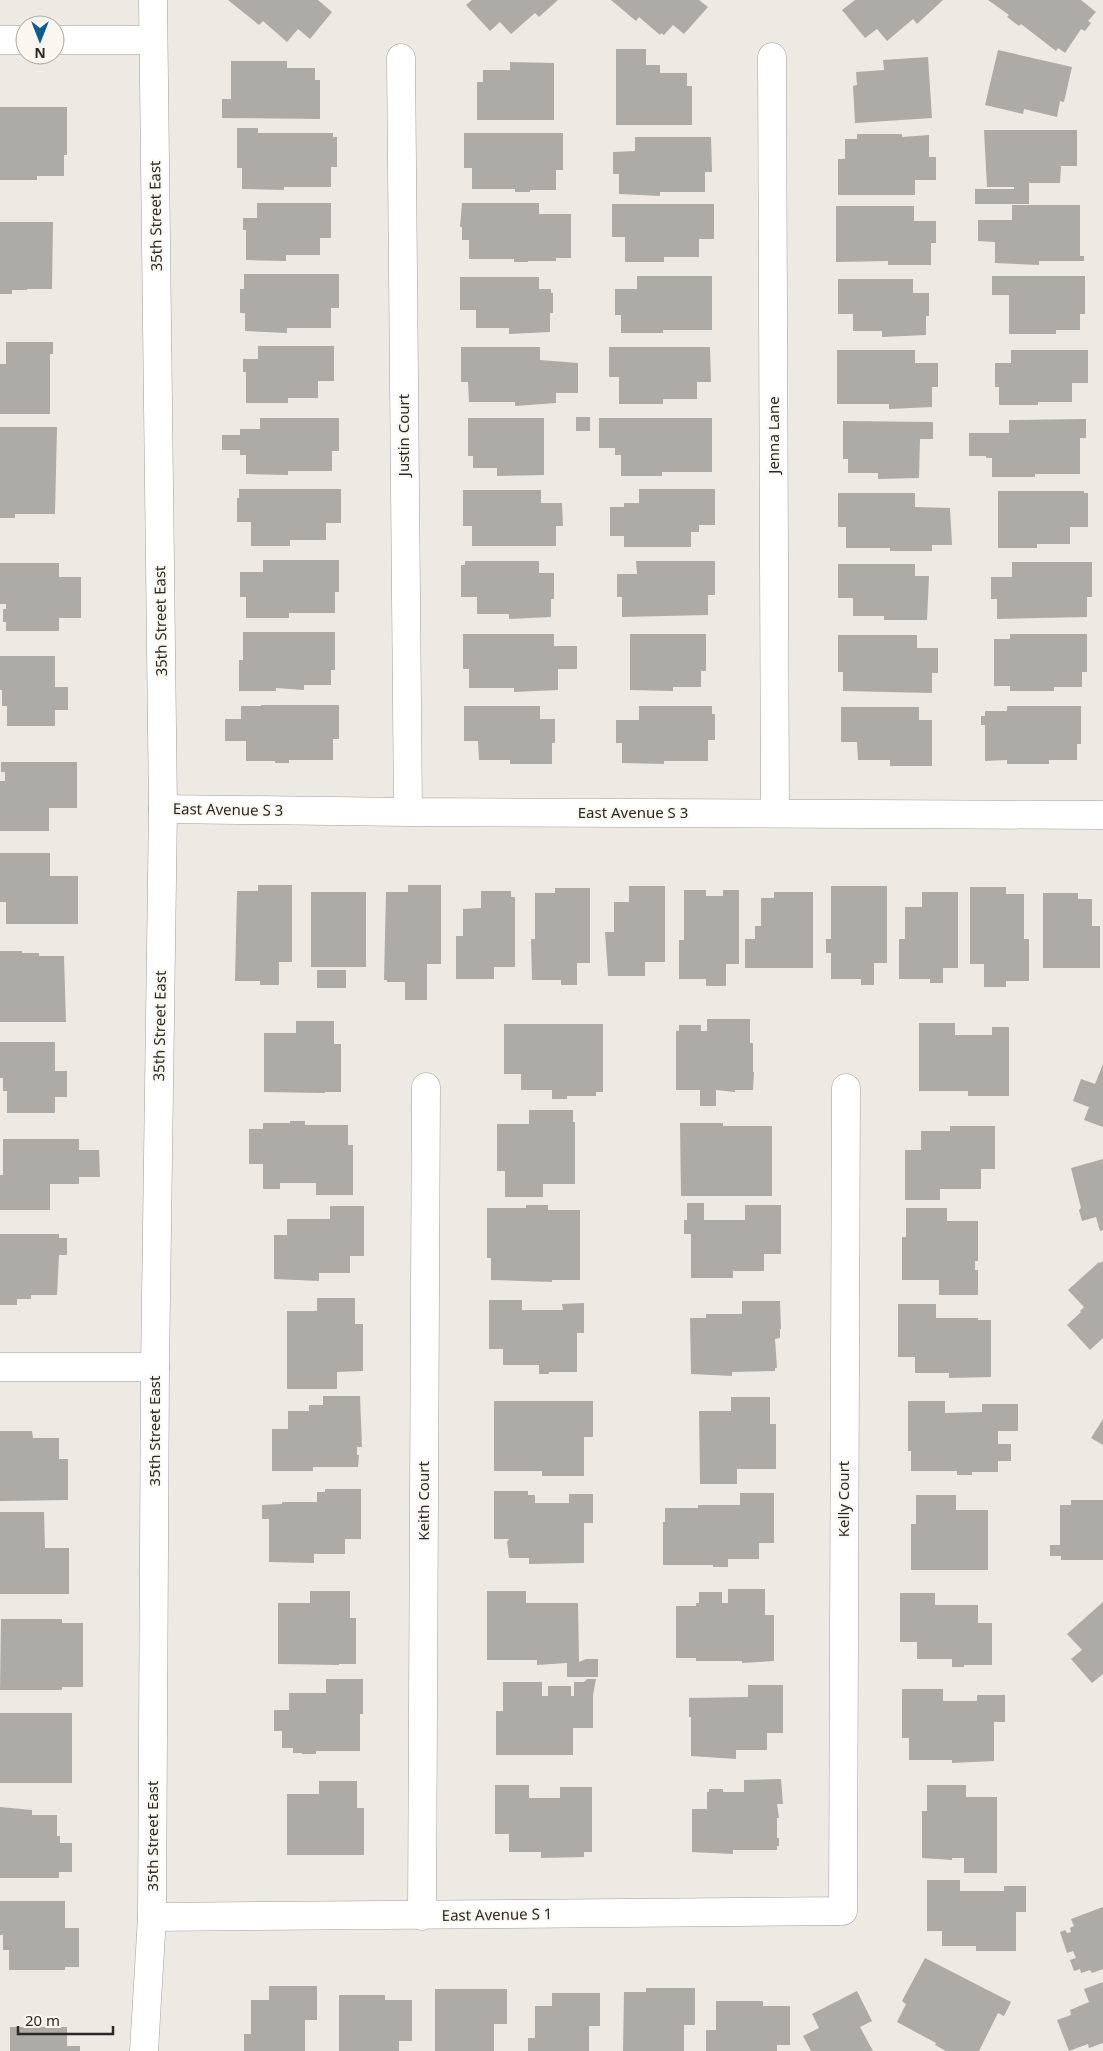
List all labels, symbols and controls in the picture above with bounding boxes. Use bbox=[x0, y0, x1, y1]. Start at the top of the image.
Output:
north arrow bbox=[15, 15, 65, 65]
text: N bbox=[34, 44, 46, 63]
street label: 35th Street East bbox=[144, 160, 166, 272]
street label: Justin Court bbox=[393, 393, 413, 478]
street label: Jenna Lane bbox=[763, 396, 783, 476]
street label: 35th Street East bbox=[149, 565, 171, 677]
street label: East Avenue S 3 bbox=[173, 798, 283, 820]
street label: East Avenue S 3 bbox=[578, 802, 688, 822]
street label: 35th Street East bbox=[148, 970, 170, 1082]
street label: 35th Street East bbox=[144, 1375, 164, 1486]
street label: Kelly Court bbox=[833, 1460, 853, 1537]
street label: Keith Court bbox=[413, 1461, 433, 1541]
street label: 35th Street East bbox=[142, 1780, 162, 1891]
street label: East Avenue S 1 bbox=[442, 1903, 552, 1925]
scale bar bbox=[18, 2004, 112, 2036]
text: 20 m bbox=[25, 2010, 60, 2030]

